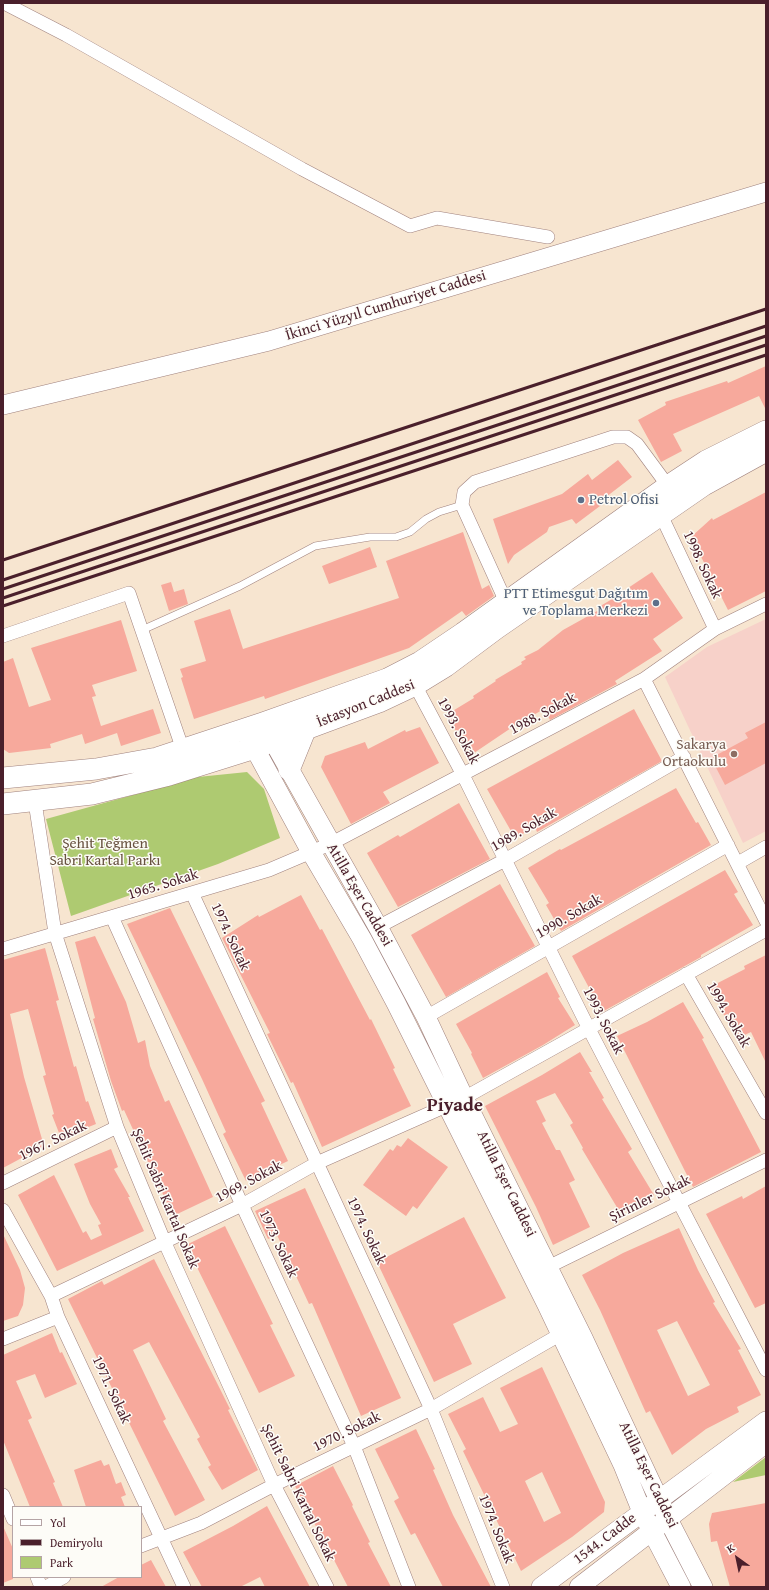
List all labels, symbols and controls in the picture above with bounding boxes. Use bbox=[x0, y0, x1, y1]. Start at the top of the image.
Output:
street label: İkinci Yüzyıl Cumhuriyet Caddesi bbox=[284, 267, 488, 345]
place label: Petrol Ofisi bbox=[589, 491, 659, 509]
marker: Petrol Ofisi bbox=[576, 495, 586, 505]
street label: 1998. Sokak bbox=[678, 528, 726, 602]
place label: PTT Etimesgut Dağıtım ve Toplama Merkezi bbox=[504, 585, 648, 620]
marker: PTT Etimesgut Dağıtım ve Toplama Merkezi bbox=[651, 598, 661, 608]
street label: İstasyon Caddesi bbox=[314, 676, 418, 732]
street label: 1988. Sokak bbox=[506, 689, 580, 739]
street label: 1993. Sokak bbox=[433, 694, 483, 768]
place label: Sakarya Ortaokulu bbox=[663, 736, 726, 771]
marker: Sakarya Ortaokulu bbox=[729, 749, 739, 759]
street label: 1989. Sokak bbox=[488, 804, 560, 856]
park label: Şehit Teğmen Sabri Kartal Parkı bbox=[49, 835, 161, 870]
street label: Atilla Eşer Caddesi bbox=[322, 840, 396, 950]
street label: 1965. Sokak bbox=[125, 866, 201, 904]
street label: 1990. Sokak bbox=[533, 891, 605, 943]
street label: 1974. Sokak bbox=[206, 900, 254, 974]
street label: 1994. Sokak bbox=[702, 979, 754, 1051]
street label: 1993. Sokak bbox=[578, 984, 628, 1058]
district label: Piyade bbox=[427, 1095, 483, 1117]
street label: 1967. Sokak bbox=[16, 1117, 90, 1165]
street label: Şehit Sabri Kartal Sokak bbox=[127, 1126, 203, 1272]
street label: Atilla Eşer Caddesi bbox=[472, 1128, 540, 1240]
street label: 1969. Sokak bbox=[212, 1157, 286, 1207]
street label: Şirinler Sokak bbox=[606, 1172, 694, 1226]
street label: 1974. Sokak bbox=[342, 1194, 390, 1268]
street label: 1973. Sokak bbox=[254, 1207, 302, 1281]
street label: 1971. Sokak bbox=[87, 1353, 135, 1427]
street label: 1970. Sokak bbox=[310, 1408, 384, 1456]
street label: Atilla Eşer Caddesi bbox=[614, 1419, 682, 1531]
street label: Şehit Sabri Kartal Sokak bbox=[257, 1421, 339, 1565]
street label: 1974. Sokak bbox=[474, 1492, 518, 1566]
legend bbox=[12, 1506, 142, 1578]
street label: 1544. Cadde bbox=[570, 1510, 640, 1568]
text: Yol bbox=[50, 1514, 66, 1531]
text: Demiryolu bbox=[50, 1534, 103, 1551]
north arrow bbox=[717, 1538, 757, 1578]
text: K bbox=[723, 1539, 738, 1557]
text: Park bbox=[50, 1554, 73, 1571]

